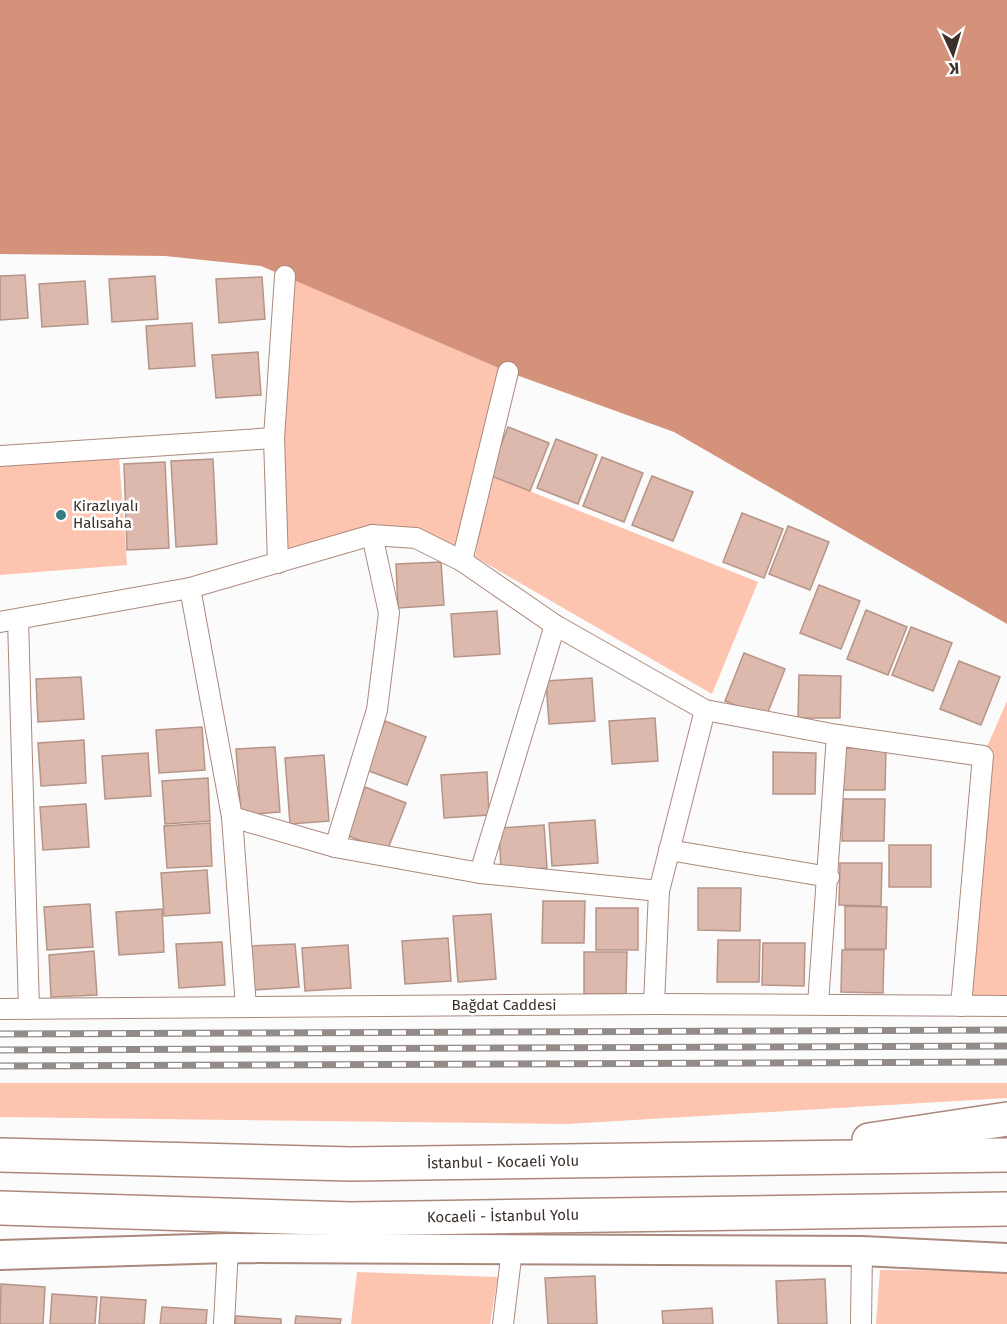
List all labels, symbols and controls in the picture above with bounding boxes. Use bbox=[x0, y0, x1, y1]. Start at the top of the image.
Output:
north arrow bbox=[923, 24, 983, 84]
text: K bbox=[947, 59, 960, 78]
place label: Kirazlıyalı Halısaha bbox=[73, 497, 138, 532]
marker: Kirazlıyalı Halısaha bbox=[54, 508, 68, 522]
street label: Bağdat Caddesi bbox=[452, 996, 556, 1014]
street label: İstanbul - Kocaeli Yolu bbox=[427, 1152, 579, 1172]
street label: Kocaeli - İstanbul Yolu bbox=[427, 1206, 579, 1226]

